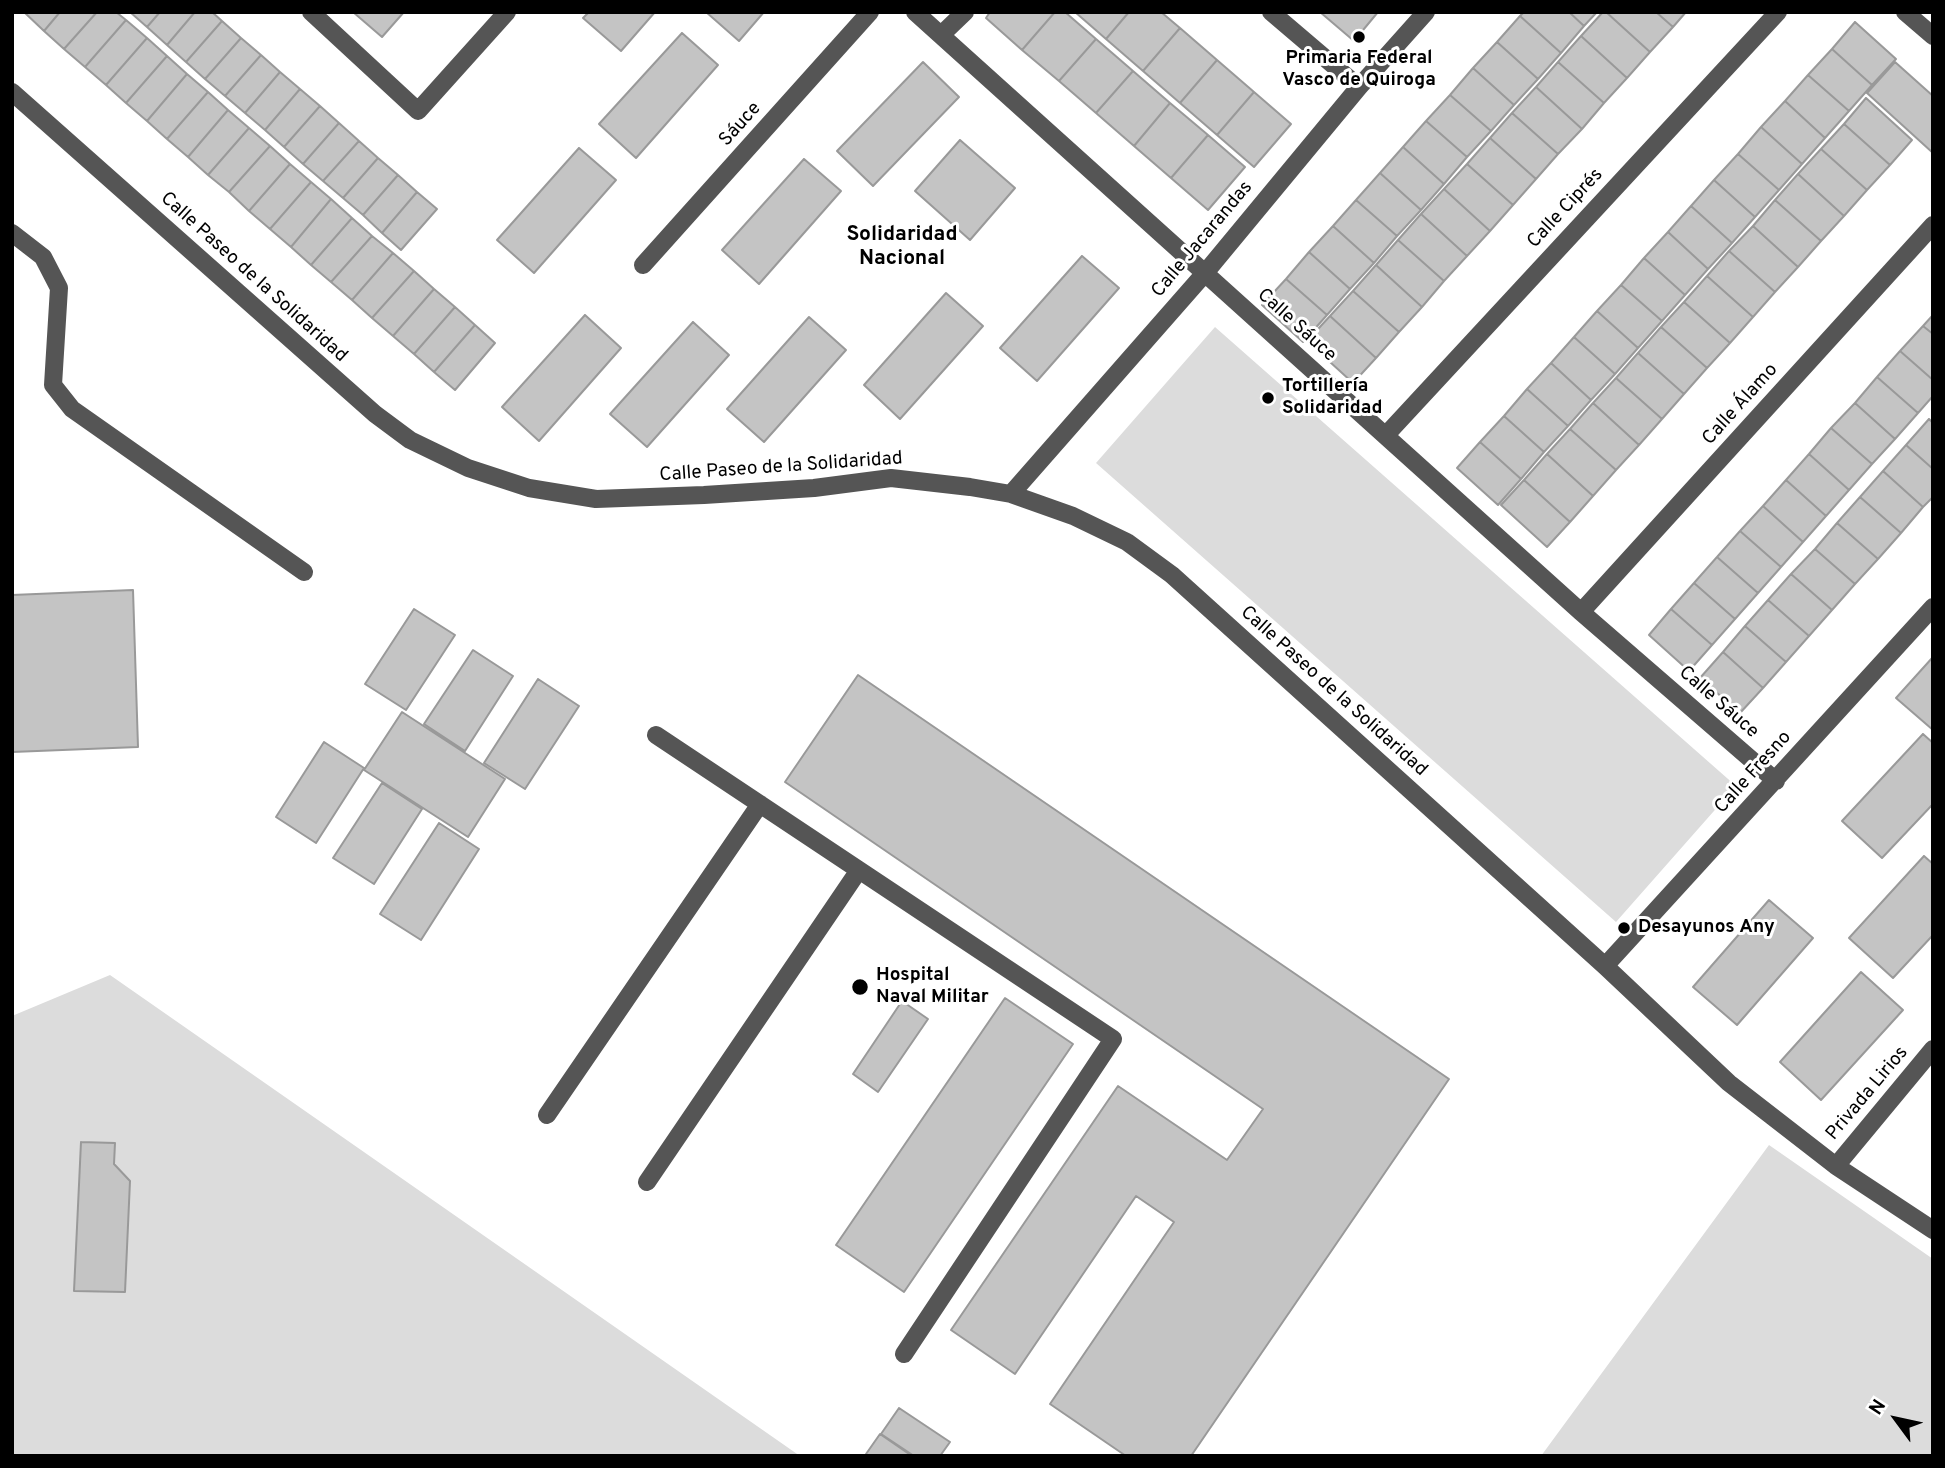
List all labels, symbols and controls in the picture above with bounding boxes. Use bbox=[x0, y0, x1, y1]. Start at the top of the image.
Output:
marker: Primaria Federal Vasco de Quiroga bbox=[1351, 29, 1367, 45]
place label: Primaria Federal Vasco de Quiroga bbox=[1282, 48, 1436, 92]
street label: Sáuce bbox=[715, 98, 767, 152]
street label: Calle Ciprés bbox=[1523, 164, 1609, 254]
street label: Calle Jacarandas bbox=[1148, 177, 1258, 303]
street label: Calle Paseo de la Solidaridad bbox=[155, 188, 351, 368]
district label: Solidaridad Nacional bbox=[846, 223, 958, 273]
street label: Calle Sáuce bbox=[1252, 284, 1340, 368]
street label: Calle Álamo bbox=[1698, 359, 1784, 451]
place label: Tortillería Solidaridad bbox=[1282, 376, 1382, 420]
marker: Tortillería Solidaridad bbox=[1260, 390, 1276, 406]
street label: Calle Paseo de la Solidaridad bbox=[659, 448, 903, 488]
street label: Calle Paseo de la Solidaridad bbox=[1235, 602, 1431, 782]
street label: Calle Sáuce bbox=[1673, 662, 1763, 744]
street label: Calle Fresno bbox=[1711, 727, 1797, 819]
place label: Desayunos Any bbox=[1638, 917, 1775, 939]
marker: Desayunos Any bbox=[1616, 920, 1632, 936]
place label: Hospital Naval Militar bbox=[876, 965, 989, 1009]
marker: Hospital Naval Militar bbox=[850, 977, 870, 997]
street label: Privada Lirios bbox=[1822, 1042, 1914, 1146]
north arrow bbox=[1861, 1384, 1931, 1454]
text: N bbox=[1865, 1395, 1892, 1420]

